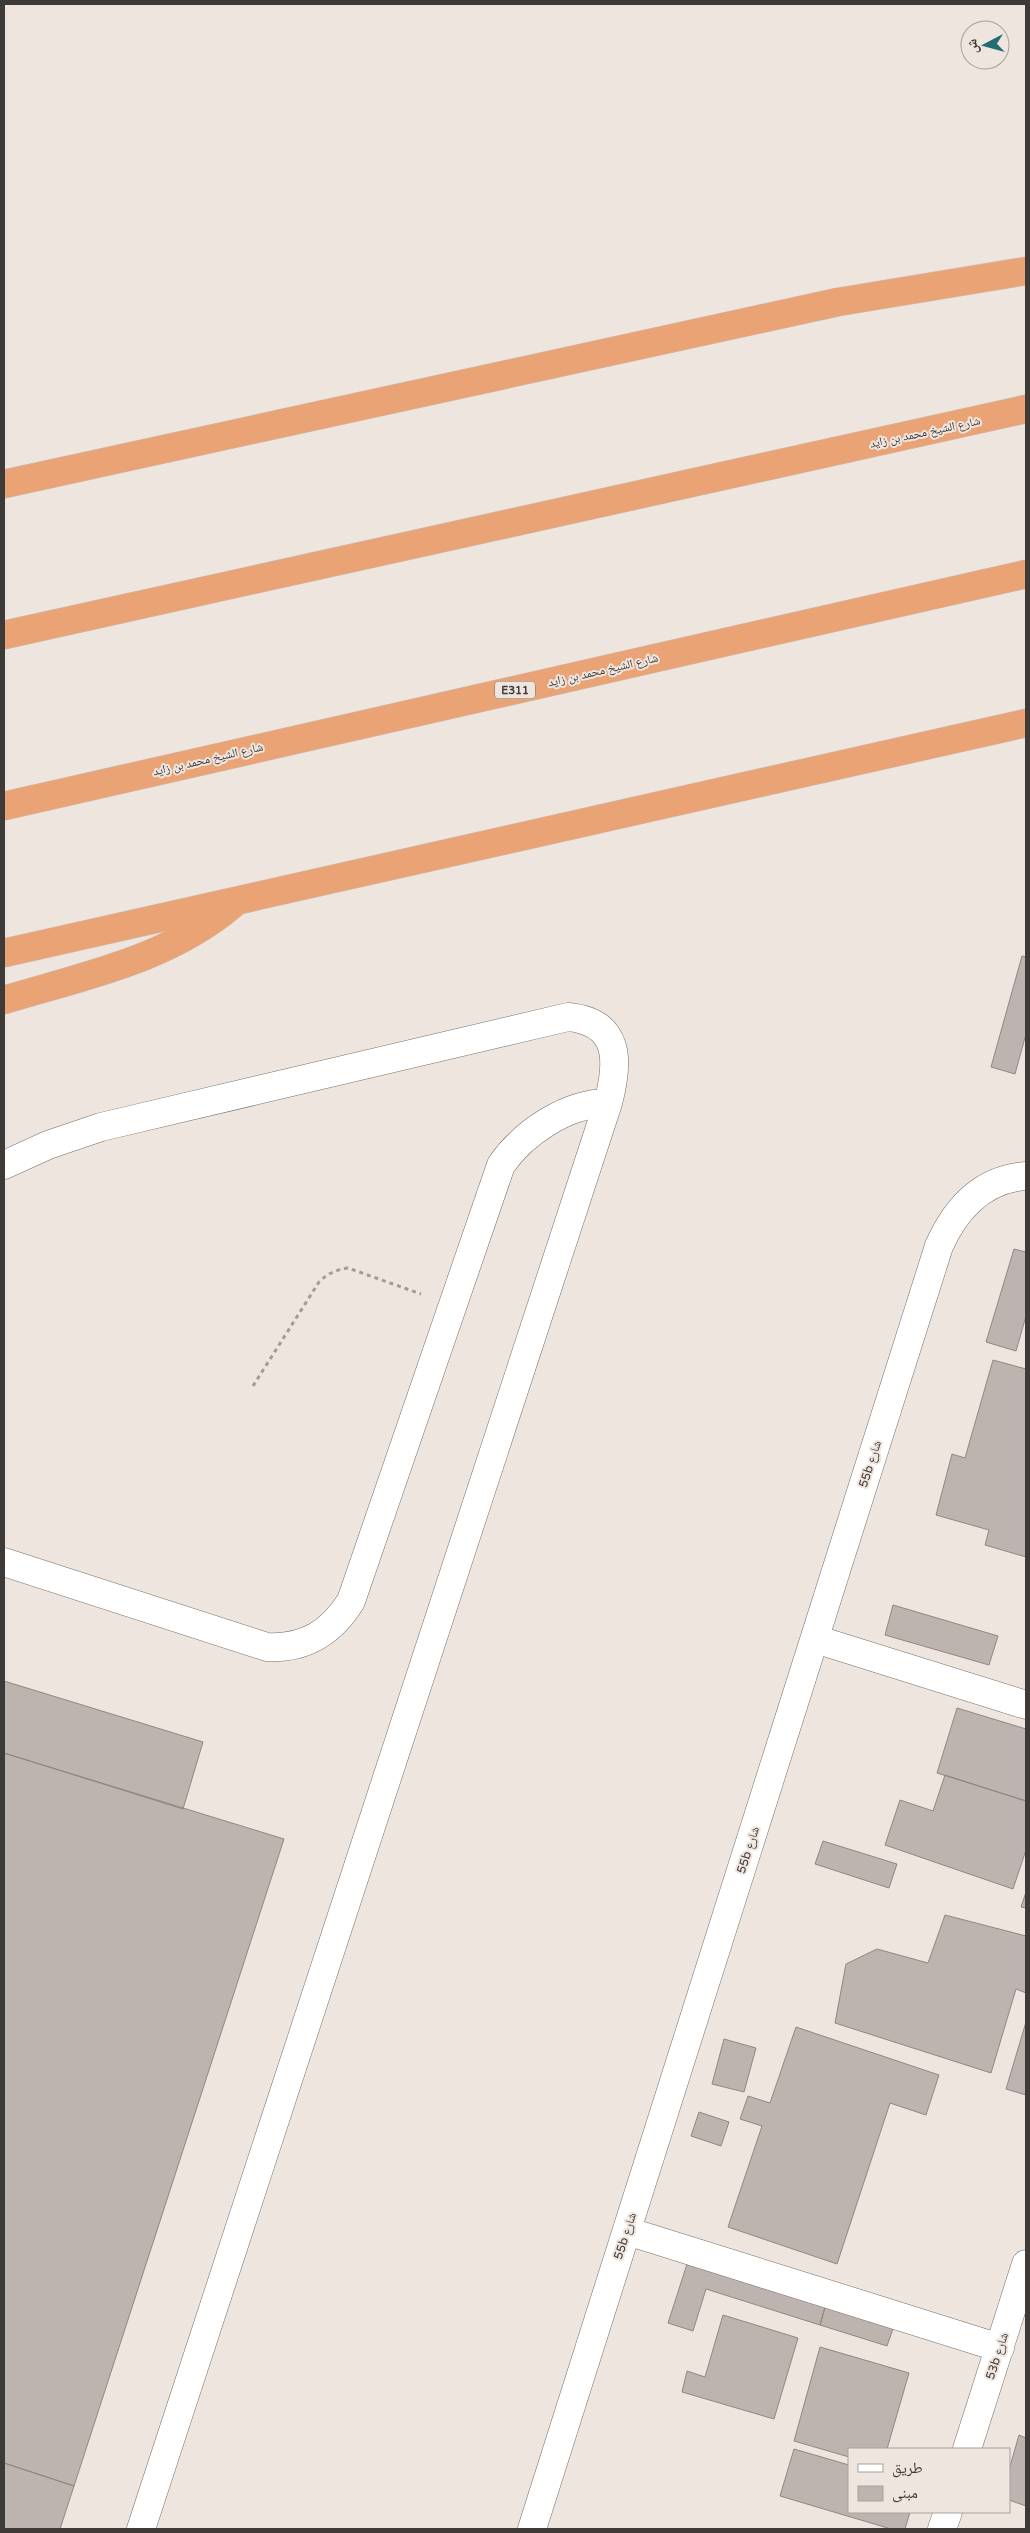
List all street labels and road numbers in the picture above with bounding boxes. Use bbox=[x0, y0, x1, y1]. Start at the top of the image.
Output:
street label: شارع الشيخ محمد بن زايد bbox=[868, 413, 982, 452]
street label: شارع الشيخ محمد بن زايد bbox=[547, 650, 660, 690]
road number: E311 bbox=[495, 682, 535, 698]
street label: شارع الشيخ محمد بن زايد bbox=[152, 739, 265, 779]
street label: 55b شارع bbox=[856, 1439, 885, 1490]
street label: 55b شارع bbox=[734, 1825, 763, 1876]
street label: 55b شارع bbox=[611, 2211, 640, 2262]
street label: 53b شارع bbox=[983, 2331, 1012, 2382]

